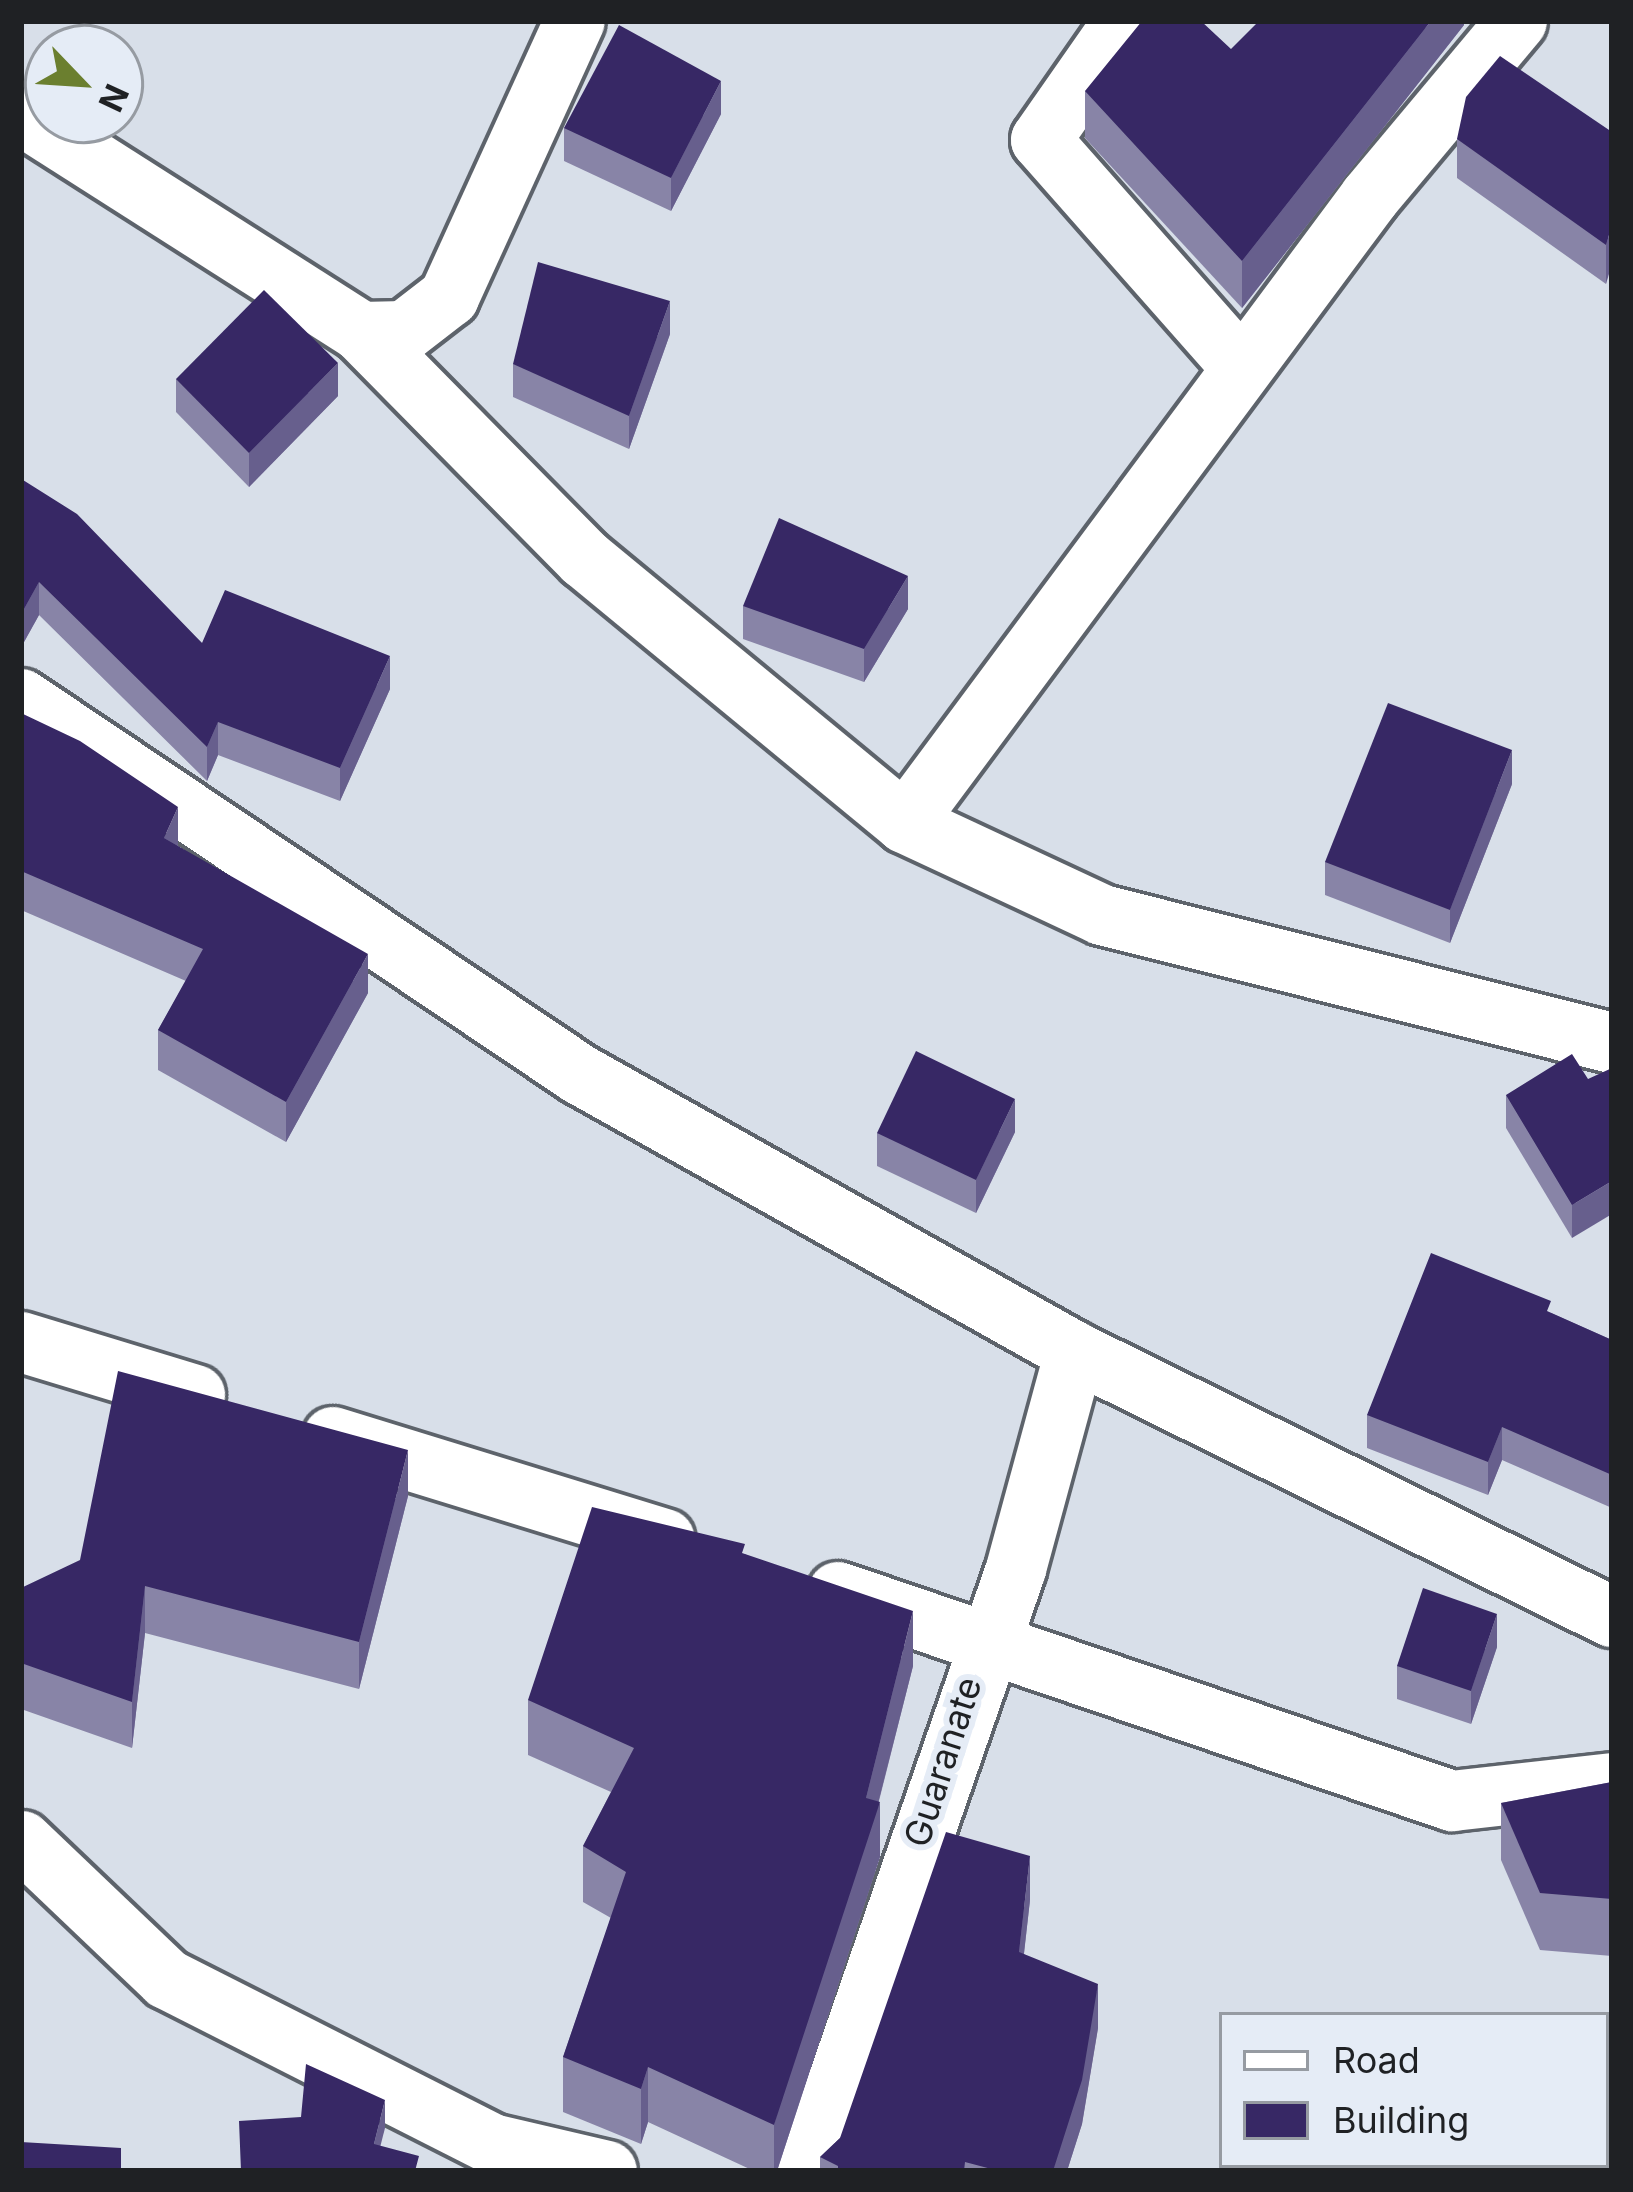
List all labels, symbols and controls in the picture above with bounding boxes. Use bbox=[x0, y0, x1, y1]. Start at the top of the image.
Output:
north arrow bbox=[24, 24, 144, 144]
text: N bbox=[90, 78, 137, 118]
street label: Guaranate bbox=[895, 1672, 991, 1852]
legend bbox=[1219, 2012, 1609, 2168]
text: Road bbox=[1333, 2038, 1420, 2082]
text: Building bbox=[1333, 2098, 1469, 2142]

